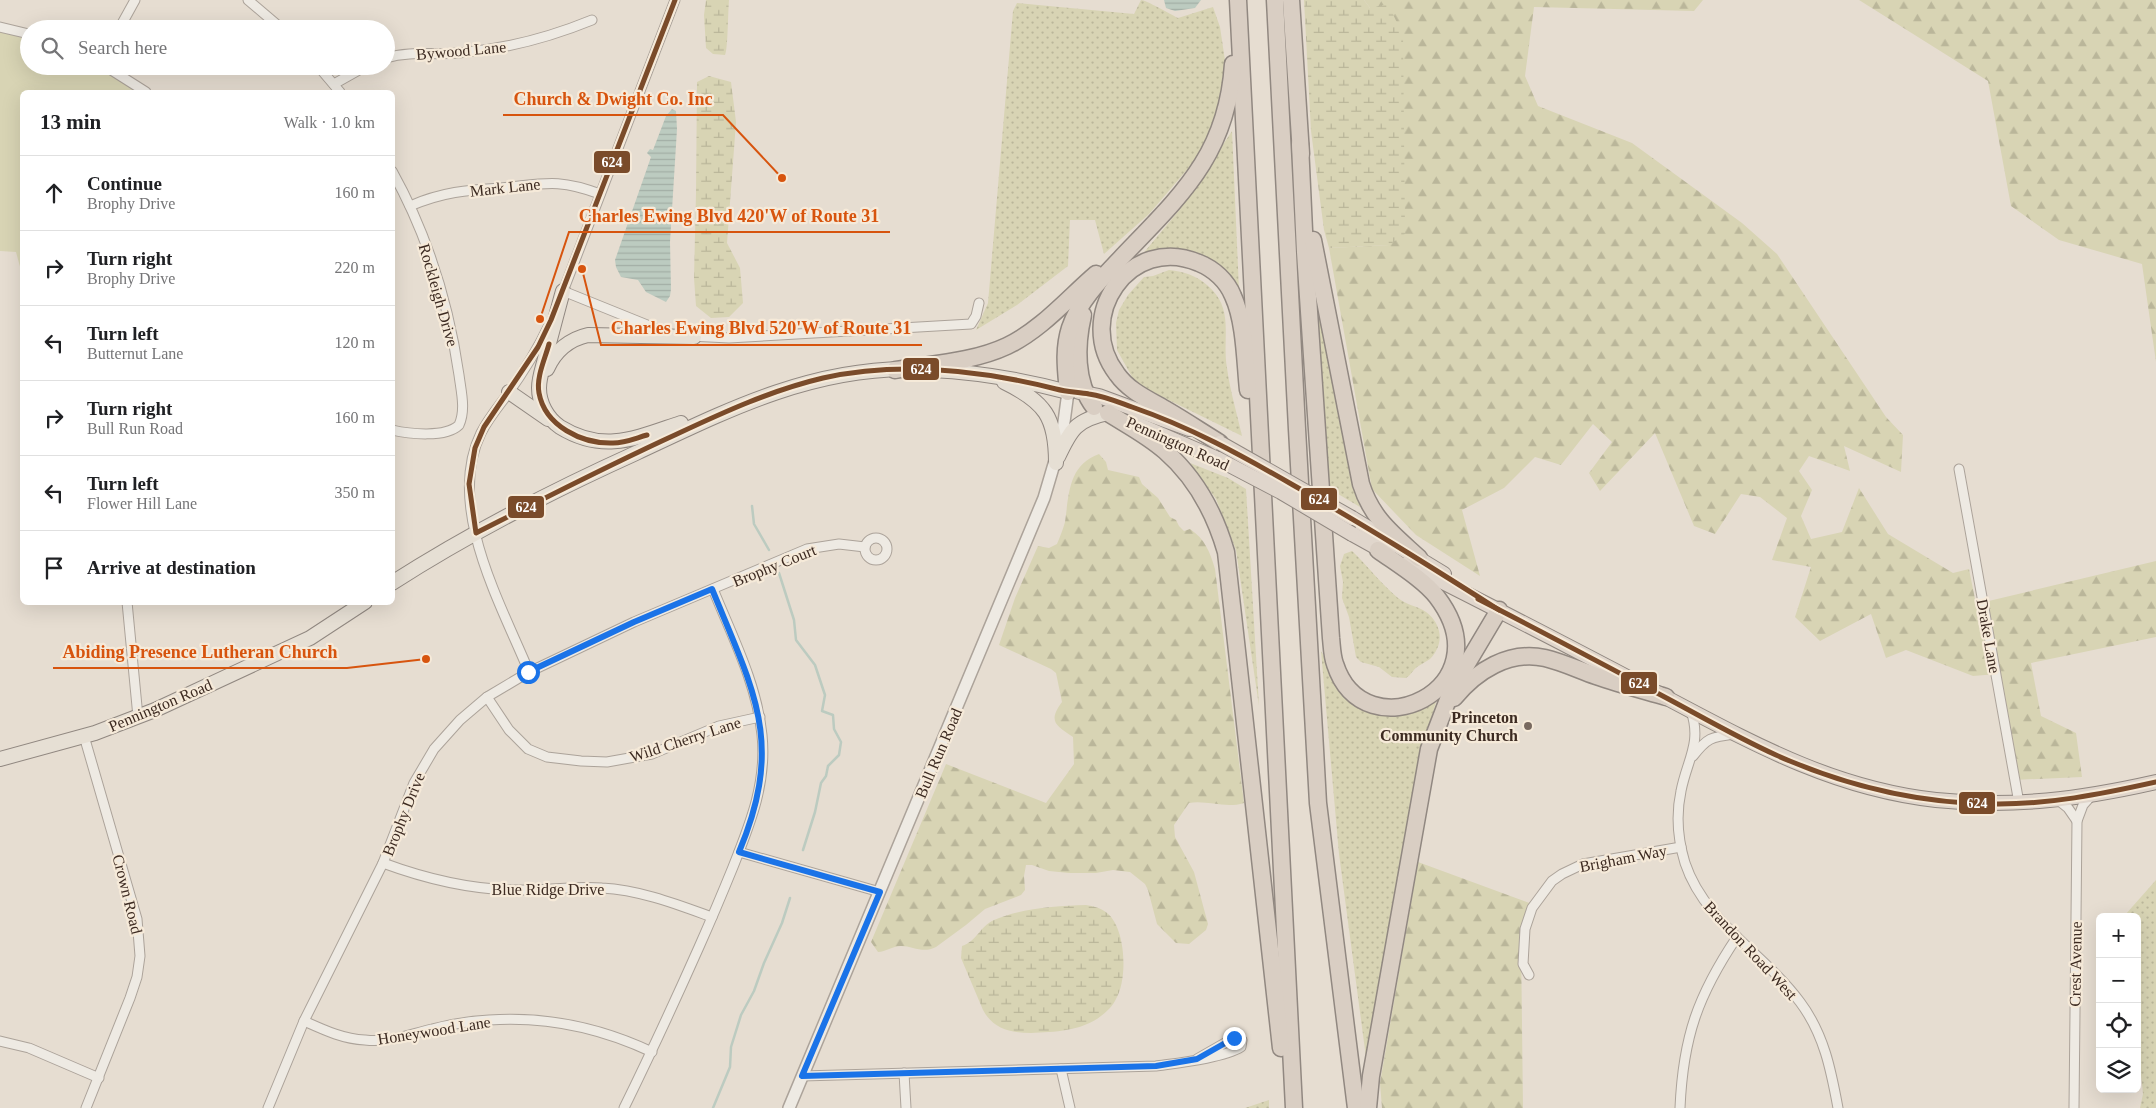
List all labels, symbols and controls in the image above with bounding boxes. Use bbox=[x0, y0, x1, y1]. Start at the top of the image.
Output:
search box bbox=[20, 20, 395, 75]
icon: search bbox=[38, 34, 66, 62]
text: Search here bbox=[78, 37, 167, 58]
street label: Bywood Lane bbox=[415, 38, 507, 64]
callout: Church & Dwight Co. Inc bbox=[503, 82, 723, 115]
text: Church & Dwight Co. Inc bbox=[513, 89, 713, 109]
text: 13 min bbox=[40, 110, 101, 134]
text: Walk · 1.0 km bbox=[284, 114, 375, 131]
line badge: 624 bbox=[593, 150, 631, 174]
text: 624 bbox=[602, 155, 623, 170]
text: Continue bbox=[87, 173, 162, 194]
street label: Mark Lane bbox=[469, 175, 541, 200]
icon: ahead bbox=[40, 179, 68, 207]
text: 160 m bbox=[335, 184, 375, 201]
text: Brophy Drive bbox=[87, 195, 175, 212]
callout: Charles Ewing Blvd 420'W of Route 31 bbox=[569, 199, 890, 232]
text: Charles Ewing Blvd 420'W of Route 31 bbox=[579, 206, 879, 226]
street label: Rockleigh Drive bbox=[415, 242, 461, 349]
text: Turn right bbox=[87, 248, 172, 269]
icon: right bbox=[40, 254, 68, 282]
text: 220 m bbox=[335, 259, 375, 276]
text: Brophy Drive bbox=[87, 270, 175, 287]
callout: Charles Ewing Blvd 520'W of Route 31 bbox=[601, 312, 922, 345]
text: Charles Ewing Blvd 520'W of Route 31 bbox=[611, 318, 911, 338]
text: Turn left bbox=[87, 323, 159, 344]
icon: left bbox=[40, 329, 68, 357]
text: 120 m bbox=[335, 334, 375, 351]
text: Butternut Lane bbox=[87, 345, 183, 362]
line badge: 624 bbox=[902, 357, 940, 381]
text: 624 bbox=[911, 362, 932, 377]
text: Turn right bbox=[87, 398, 172, 419]
icon: right bbox=[40, 404, 68, 432]
text: 160 m bbox=[335, 409, 375, 426]
street label: Pennington Road bbox=[1123, 413, 1232, 475]
text: Bull Run Road bbox=[87, 420, 183, 437]
text: Turn left bbox=[87, 473, 159, 494]
icon: left bbox=[40, 479, 68, 507]
text: 350 m bbox=[335, 484, 375, 501]
line badge: 624 bbox=[1300, 487, 1338, 511]
text: 624 bbox=[1309, 492, 1330, 507]
text: Flower Hill Lane bbox=[87, 495, 197, 512]
line badge: 624 bbox=[507, 495, 545, 519]
text: 624 bbox=[516, 500, 537, 515]
street label: Brophy Court bbox=[730, 541, 819, 591]
icon: arrive bbox=[40, 554, 68, 582]
text: Arrive at destination bbox=[87, 557, 256, 578]
street label: Drake Lane bbox=[1974, 598, 2003, 675]
callout: Abiding Presence Lutheran Church bbox=[53, 635, 347, 668]
text: Abiding Presence Lutheran Church bbox=[63, 642, 337, 662]
route start bbox=[517, 661, 540, 684]
line badge: 624 bbox=[1620, 671, 1658, 695]
street label: Pennington Road bbox=[106, 676, 215, 736]
text: 624 bbox=[1629, 676, 1650, 691]
street label: Bull Run Road bbox=[912, 706, 965, 801]
place label: Princeton Community Church bbox=[1380, 709, 1518, 745]
street label: Wild Cherry Lane bbox=[627, 714, 743, 766]
marker: Princeton Community Church bbox=[1522, 720, 1534, 732]
street label: Brophy Drive bbox=[379, 770, 429, 859]
line badge: 624 bbox=[1958, 791, 1996, 815]
text: 624 bbox=[1967, 796, 1988, 811]
street label: Brigham Way bbox=[1578, 842, 1668, 876]
street label: Crown Road bbox=[109, 853, 146, 936]
street label: Blue Ridge Drive bbox=[492, 881, 604, 899]
street label: Brandon Road West bbox=[1701, 898, 1801, 1003]
map controls bbox=[2096, 913, 2141, 1093]
button: + bbox=[2096, 913, 2141, 958]
street label: Crest Avenue bbox=[2066, 921, 2085, 1007]
button: − bbox=[2096, 958, 2141, 1003]
button: locate bbox=[2096, 1003, 2141, 1048]
street label: Honeywood Lane bbox=[376, 1013, 492, 1049]
route end bbox=[1223, 1027, 1246, 1050]
button: layers bbox=[2096, 1048, 2141, 1093]

